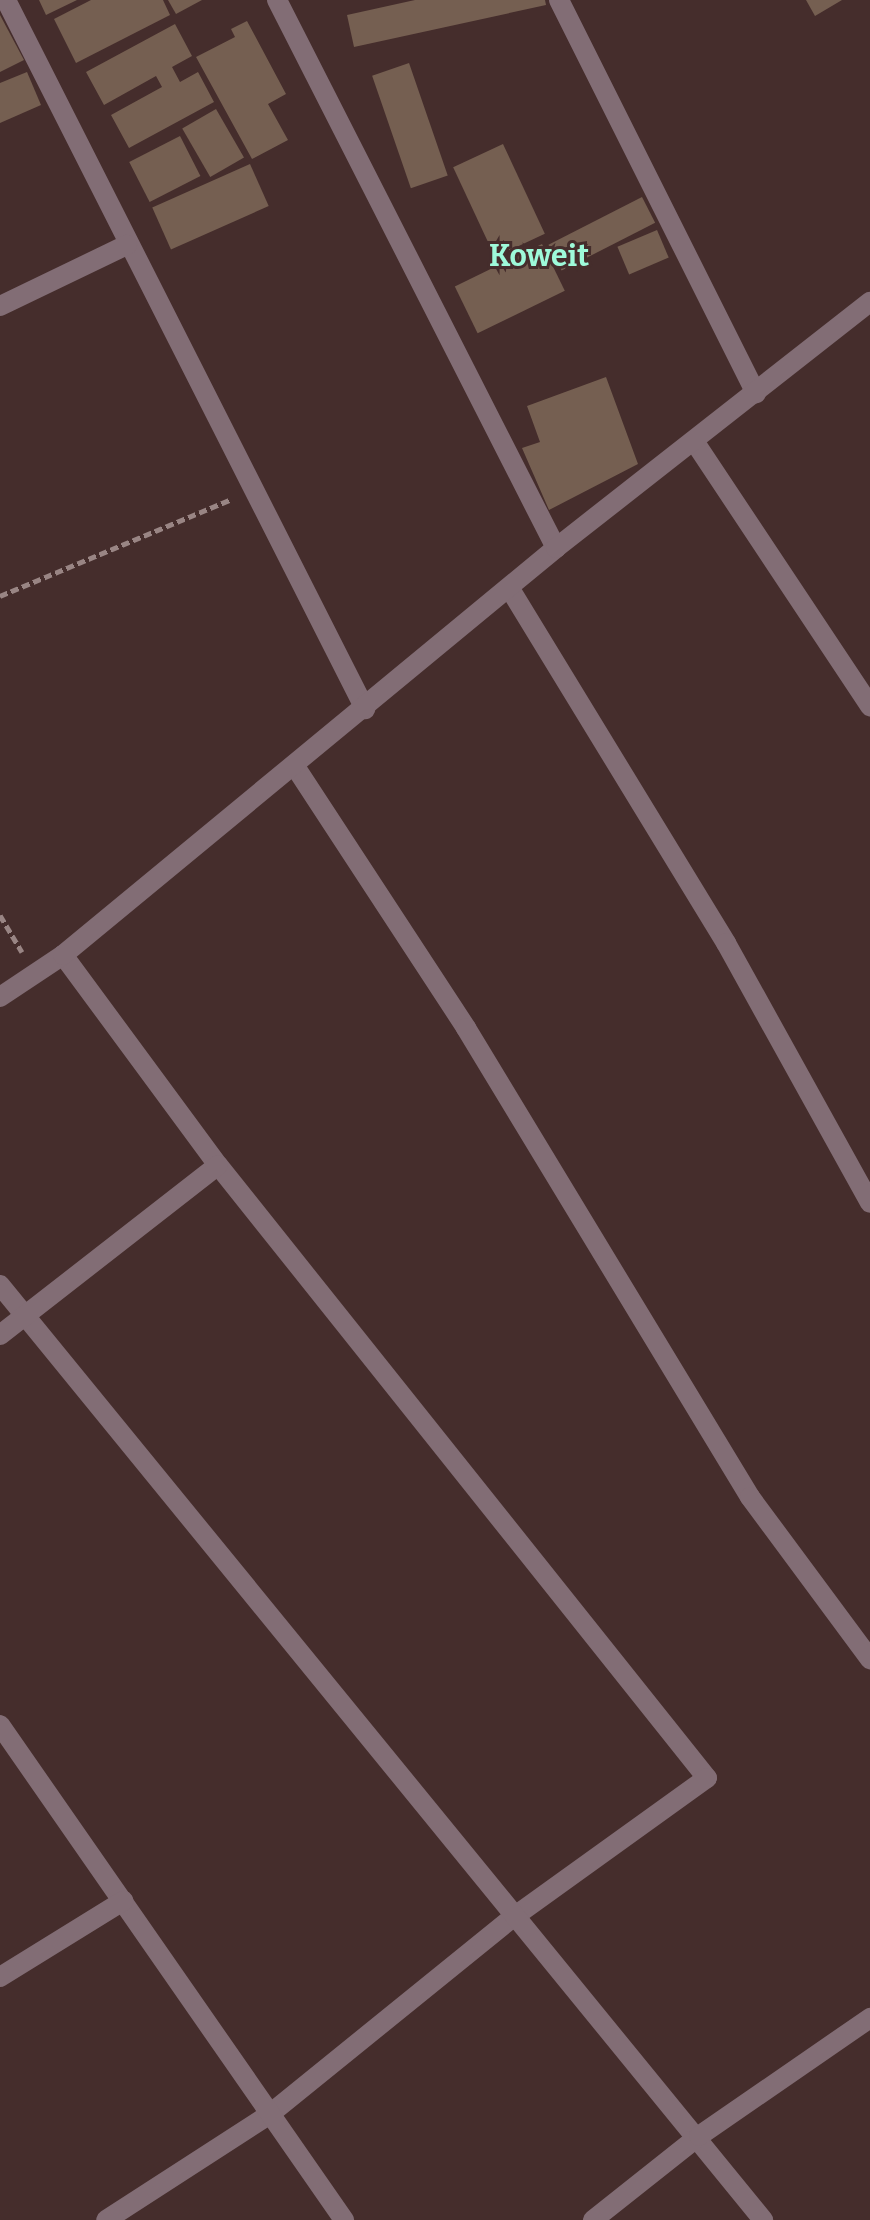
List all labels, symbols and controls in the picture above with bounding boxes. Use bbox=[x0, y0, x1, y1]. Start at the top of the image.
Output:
district label: Koweit bbox=[489, 238, 589, 274]

